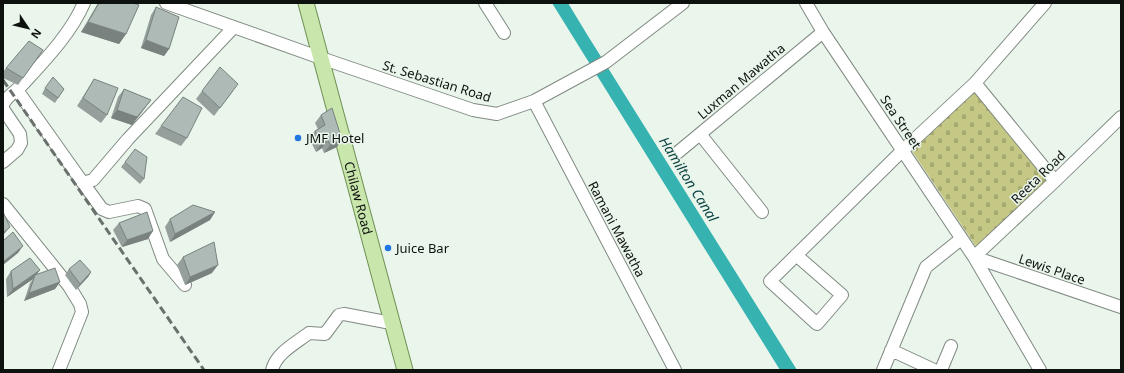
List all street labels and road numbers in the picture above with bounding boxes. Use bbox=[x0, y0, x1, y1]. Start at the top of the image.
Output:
street label: Luxman Mawatha bbox=[693, 39, 789, 123]
street label: St. Sebastian Road bbox=[380, 56, 494, 106]
street label: Sea Street bbox=[876, 91, 926, 153]
street label: Reeta Road bbox=[1007, 146, 1069, 208]
street label: Chilaw Road bbox=[340, 159, 377, 237]
street label: Ramani Mawatha bbox=[584, 178, 650, 280]
street label: Lewis Place bbox=[1016, 249, 1088, 289]

